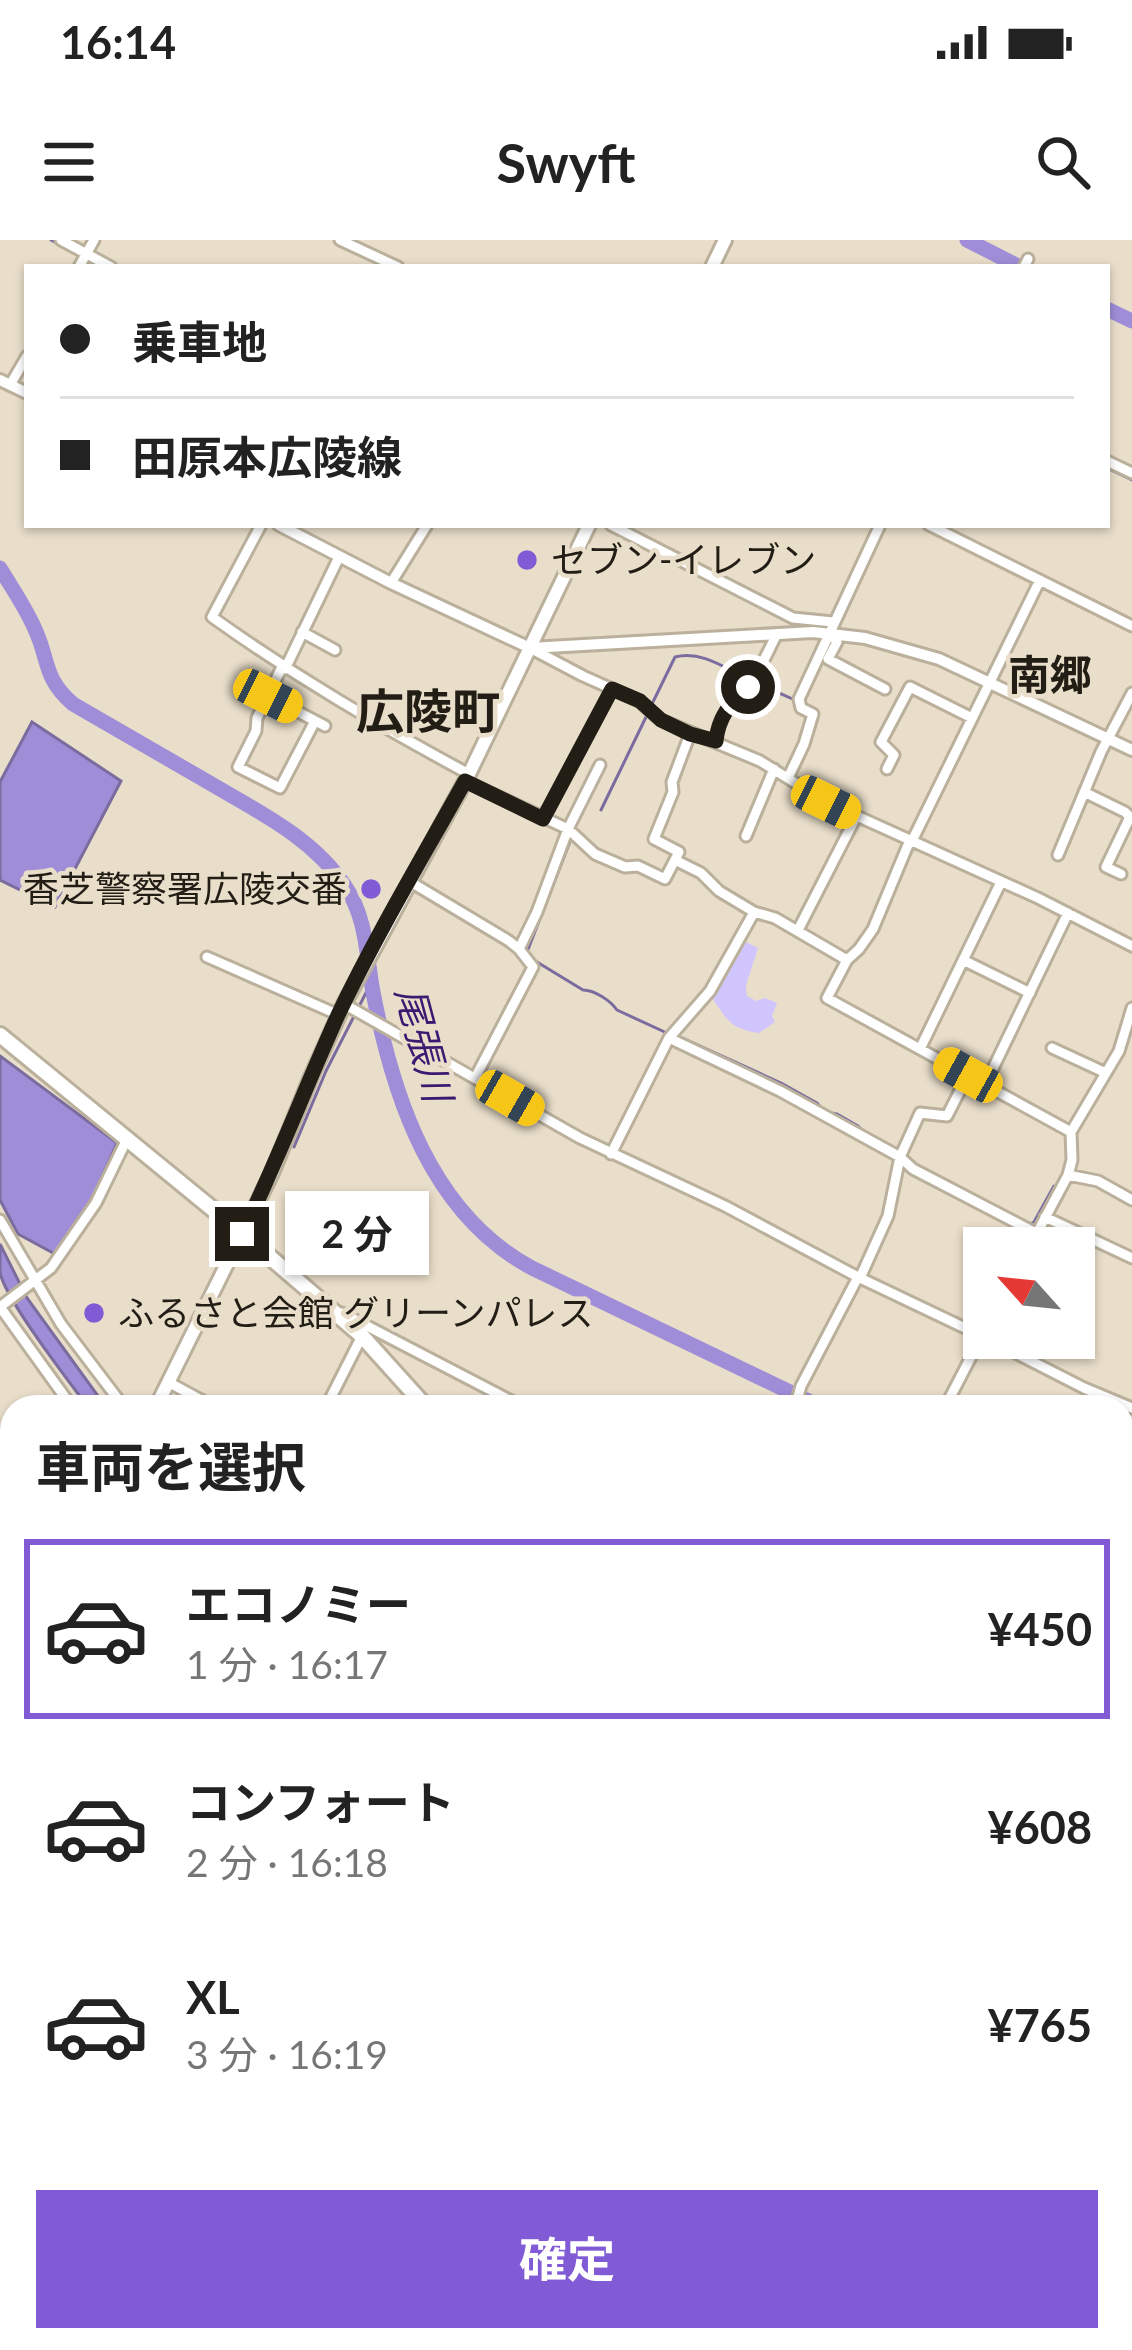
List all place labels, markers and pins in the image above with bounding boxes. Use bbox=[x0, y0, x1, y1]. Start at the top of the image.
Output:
place label: セブン-イレブン bbox=[551, 537, 816, 581]
marker: セブン-イレブン bbox=[514, 547, 540, 573]
place label: 香芝警察署広陵交番 bbox=[23, 866, 347, 910]
marker: 香芝警察署広陵交番 bbox=[358, 876, 384, 902]
place label: ふるさと会館 グリーンパレス bbox=[118, 1290, 593, 1334]
marker: ふるさと会館 グリーンパレス bbox=[81, 1300, 107, 1326]

